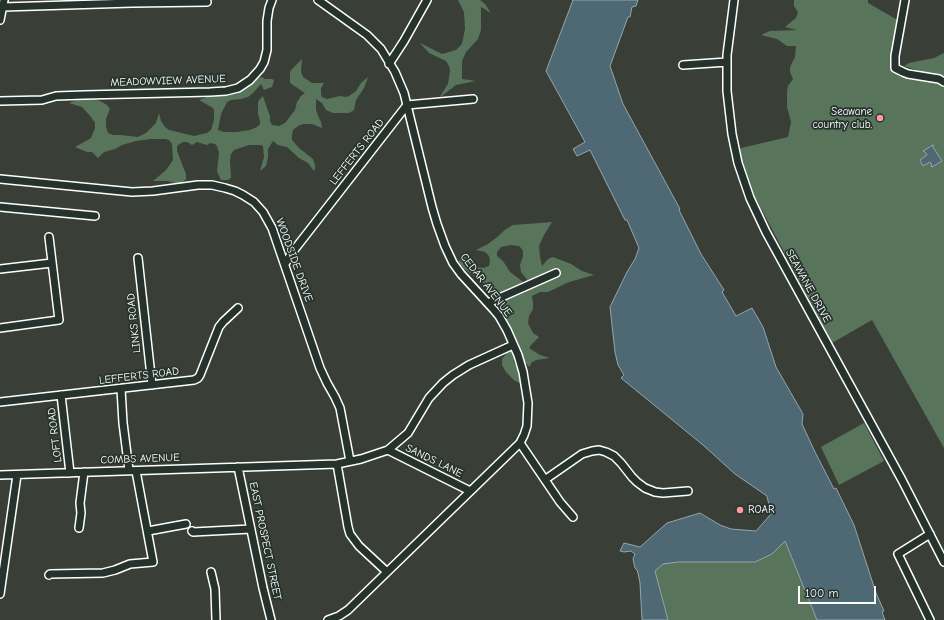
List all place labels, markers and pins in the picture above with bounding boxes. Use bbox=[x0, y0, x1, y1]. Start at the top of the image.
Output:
place label: Seawane country club. bbox=[812, 105, 872, 131]
marker: Seawane country club. bbox=[875, 113, 885, 123]
place label: ROAR bbox=[748, 503, 775, 517]
marker: ROAR bbox=[735, 505, 745, 515]

